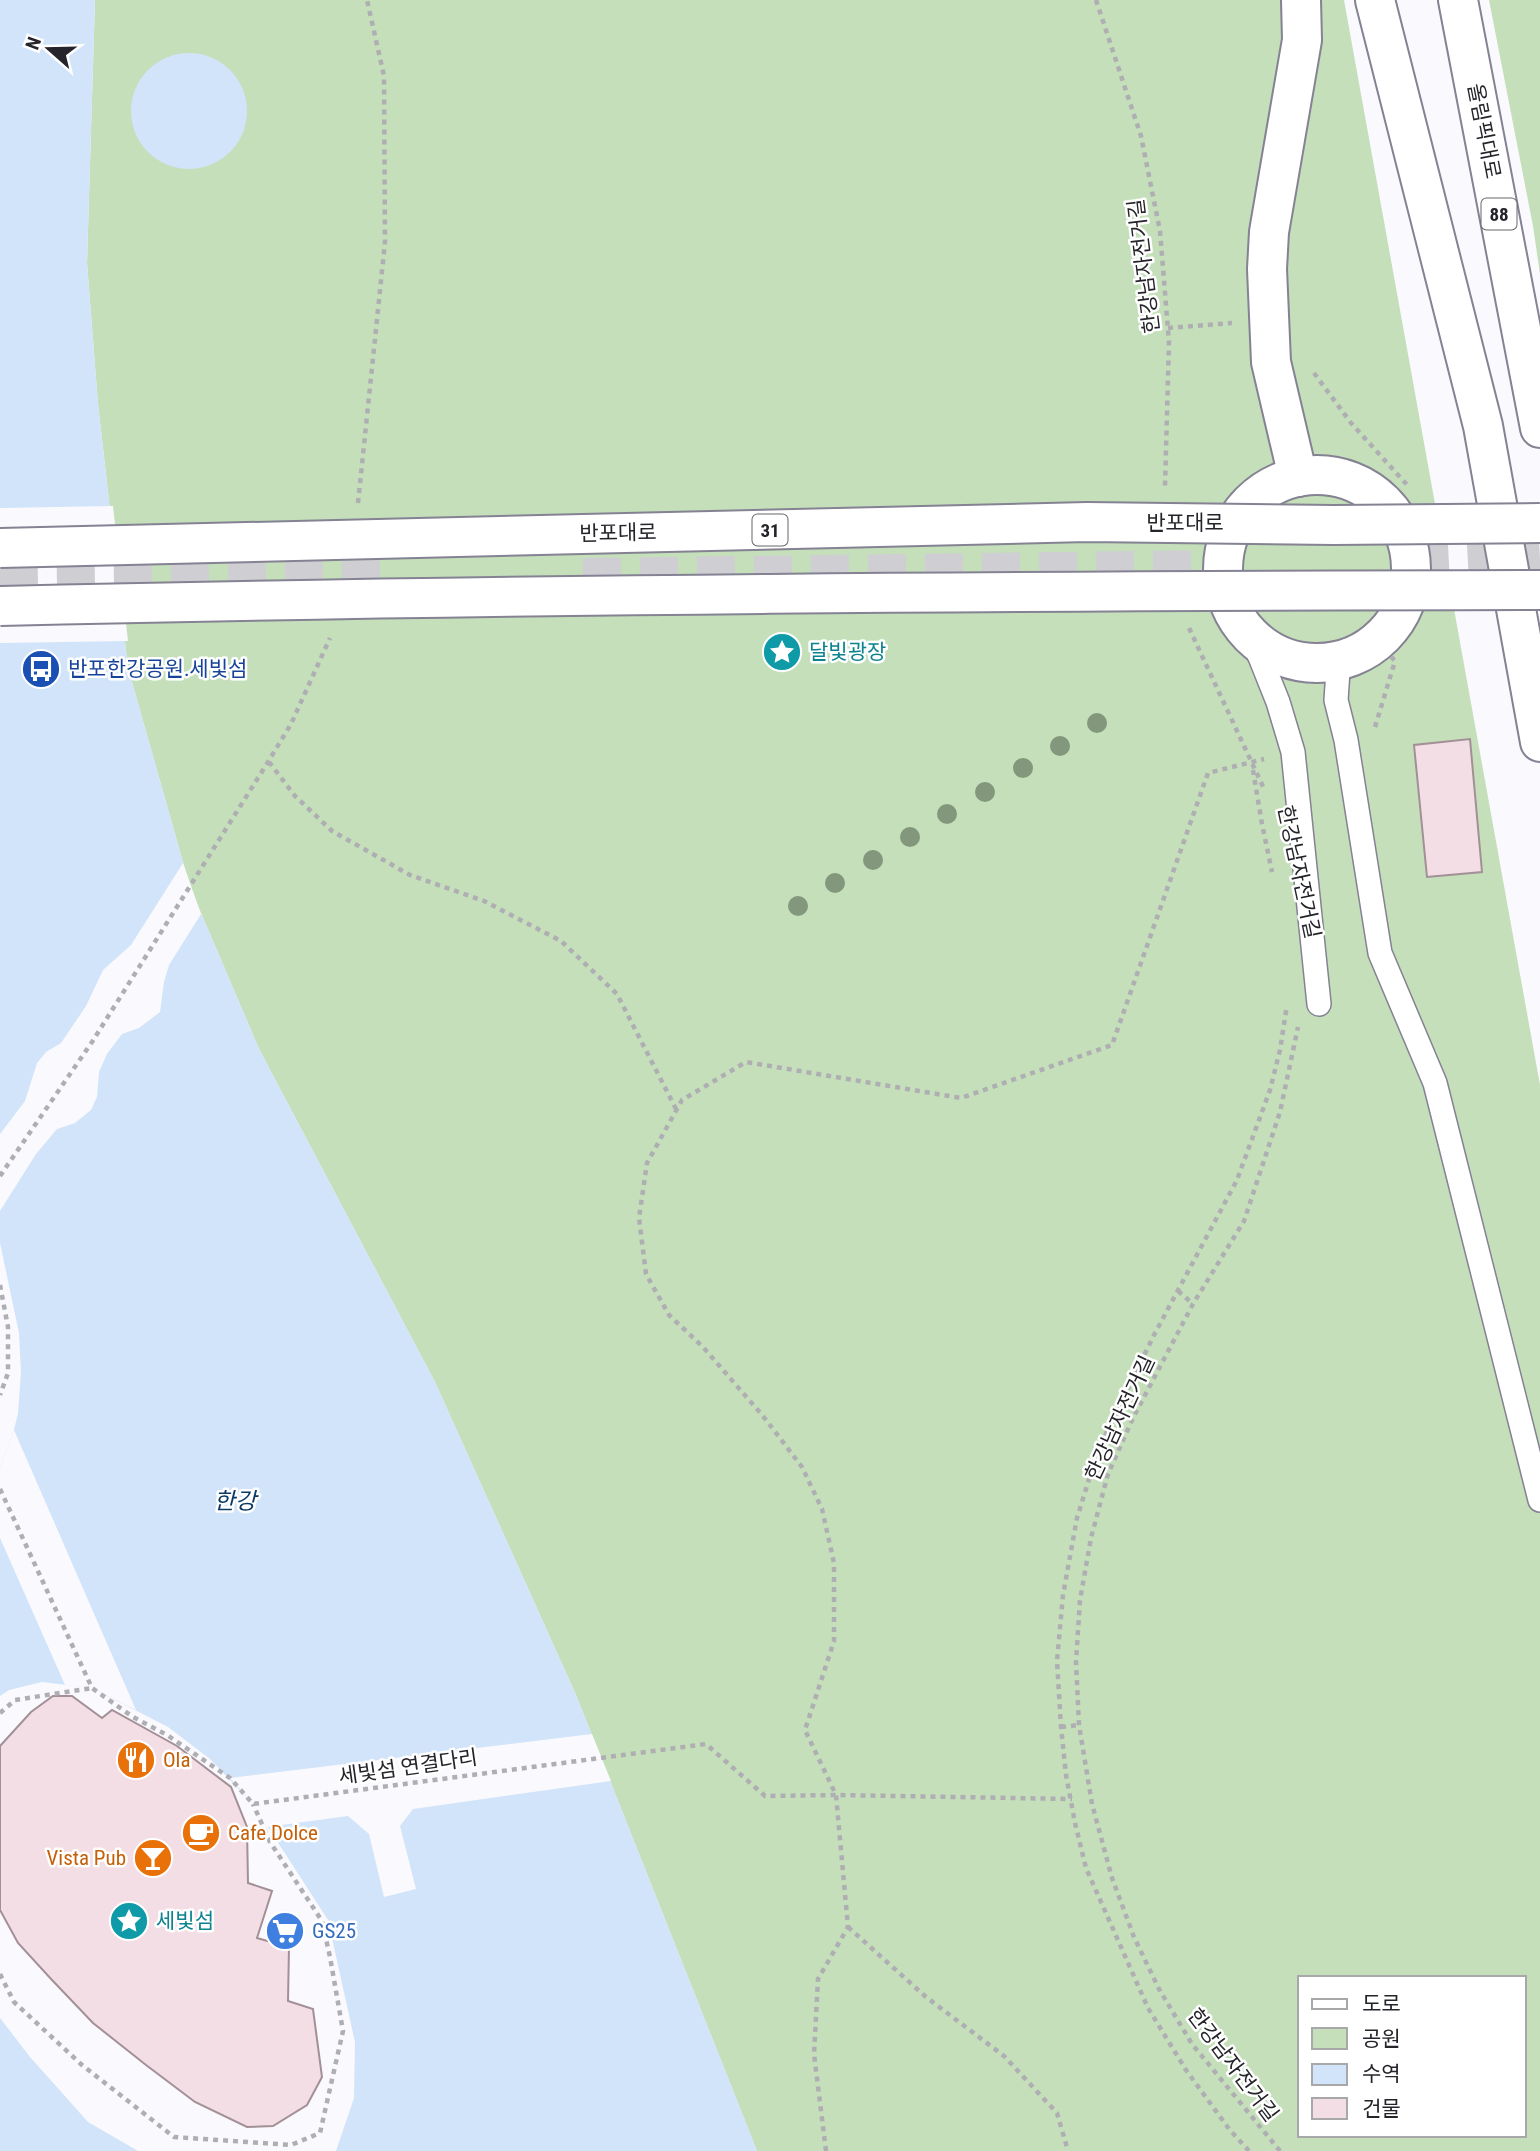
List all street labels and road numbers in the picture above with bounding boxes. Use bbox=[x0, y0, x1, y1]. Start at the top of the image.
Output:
street label: 올림픽대로 bbox=[1463, 81, 1505, 181]
street label: 한강남자전거길 bbox=[1124, 197, 1164, 335]
road number: 88 bbox=[1482, 198, 1516, 230]
street label: 반포대로 bbox=[1146, 511, 1224, 535]
road number: 31 bbox=[752, 514, 788, 545]
street label: 반포대로 bbox=[579, 520, 657, 546]
street label: 한강남자전거길 bbox=[1273, 803, 1325, 941]
street label: 한강남자전거길 bbox=[1081, 1352, 1159, 1484]
street label: 세빛섬 연결다리 bbox=[337, 1745, 479, 1789]
street label: 한강남자전거길 bbox=[1183, 2004, 1283, 2126]

